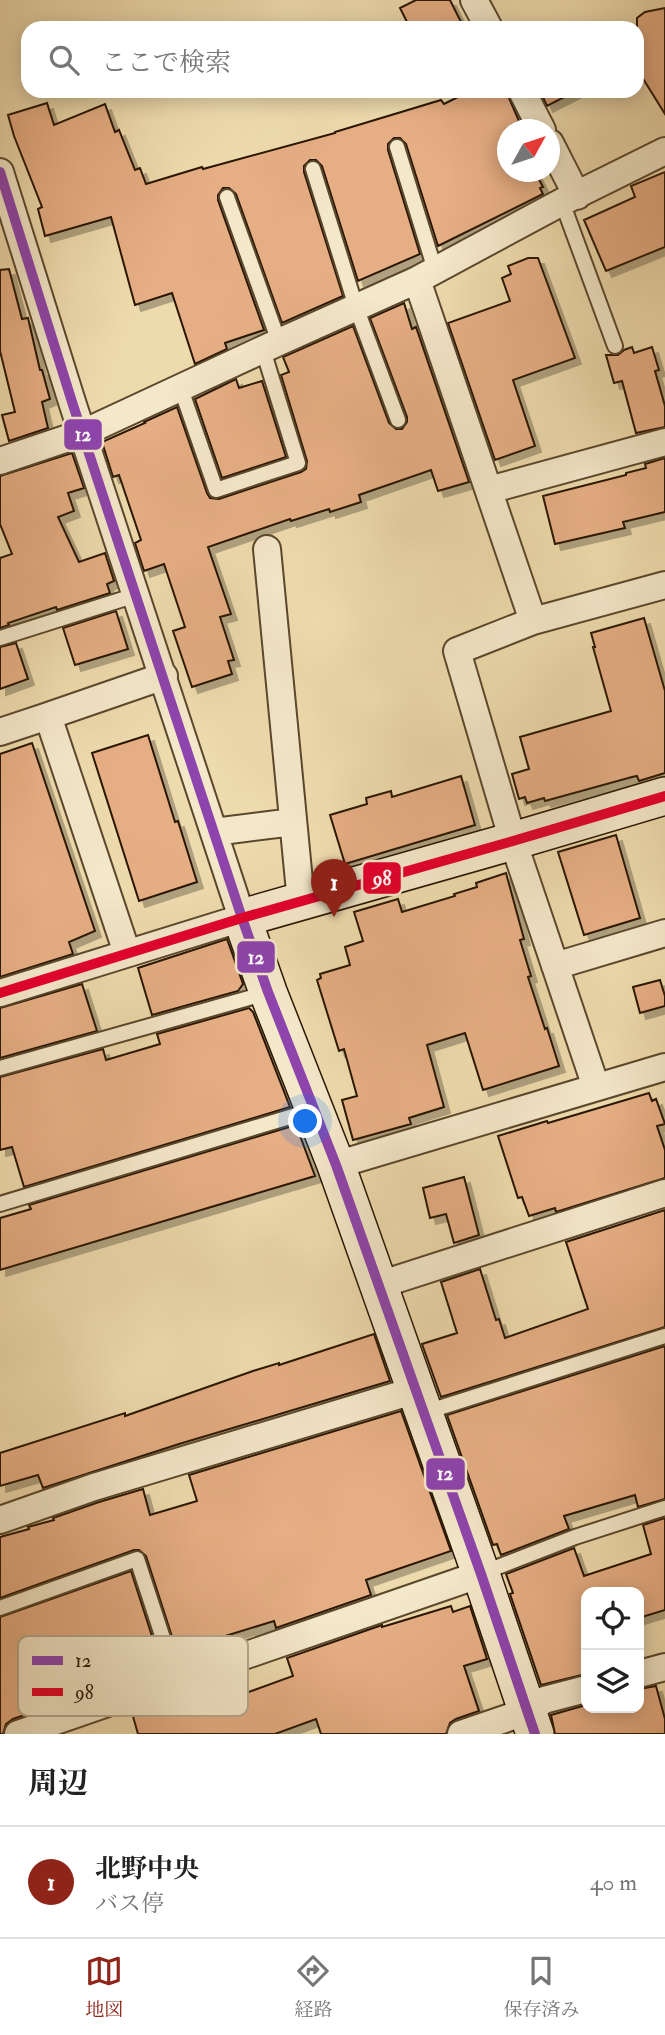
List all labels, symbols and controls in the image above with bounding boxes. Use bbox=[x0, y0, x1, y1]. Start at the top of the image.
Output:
search box bbox=[21, 21, 644, 98]
icon: search bbox=[45, 41, 83, 79]
text: ここで検索 bbox=[101, 47, 231, 79]
north arrow bbox=[497, 119, 560, 182]
line badge: 12 bbox=[63, 418, 103, 451]
text: 12 bbox=[75, 423, 92, 447]
pin: 1 bbox=[311, 859, 357, 917]
line badge: 98 bbox=[362, 861, 402, 895]
text: 98 bbox=[371, 867, 391, 891]
line badge: 12 bbox=[236, 940, 276, 974]
text: 12 bbox=[248, 946, 265, 970]
your location bbox=[288, 1104, 322, 1138]
line badge: 12 bbox=[425, 1457, 466, 1491]
text: 12 bbox=[437, 1462, 454, 1486]
map controls bbox=[581, 1587, 644, 1713]
button: locate bbox=[581, 1587, 644, 1650]
legend bbox=[18, 1636, 248, 1716]
text: 12 bbox=[75, 1649, 91, 1673]
button: layers bbox=[581, 1650, 644, 1713]
text: 98 bbox=[73, 1681, 94, 1705]
text: 周辺 bbox=[28, 1765, 88, 1802]
text: 北野中央 bbox=[95, 1853, 199, 1885]
text: 1 bbox=[47, 1868, 55, 1897]
text: 40 m bbox=[590, 1868, 637, 1897]
text: バス停 bbox=[95, 1889, 164, 1918]
tab: 地図 bbox=[85, 1952, 124, 2022]
tab: 経路 bbox=[294, 1952, 333, 2022]
tab: 保存済み bbox=[503, 1952, 580, 2022]

